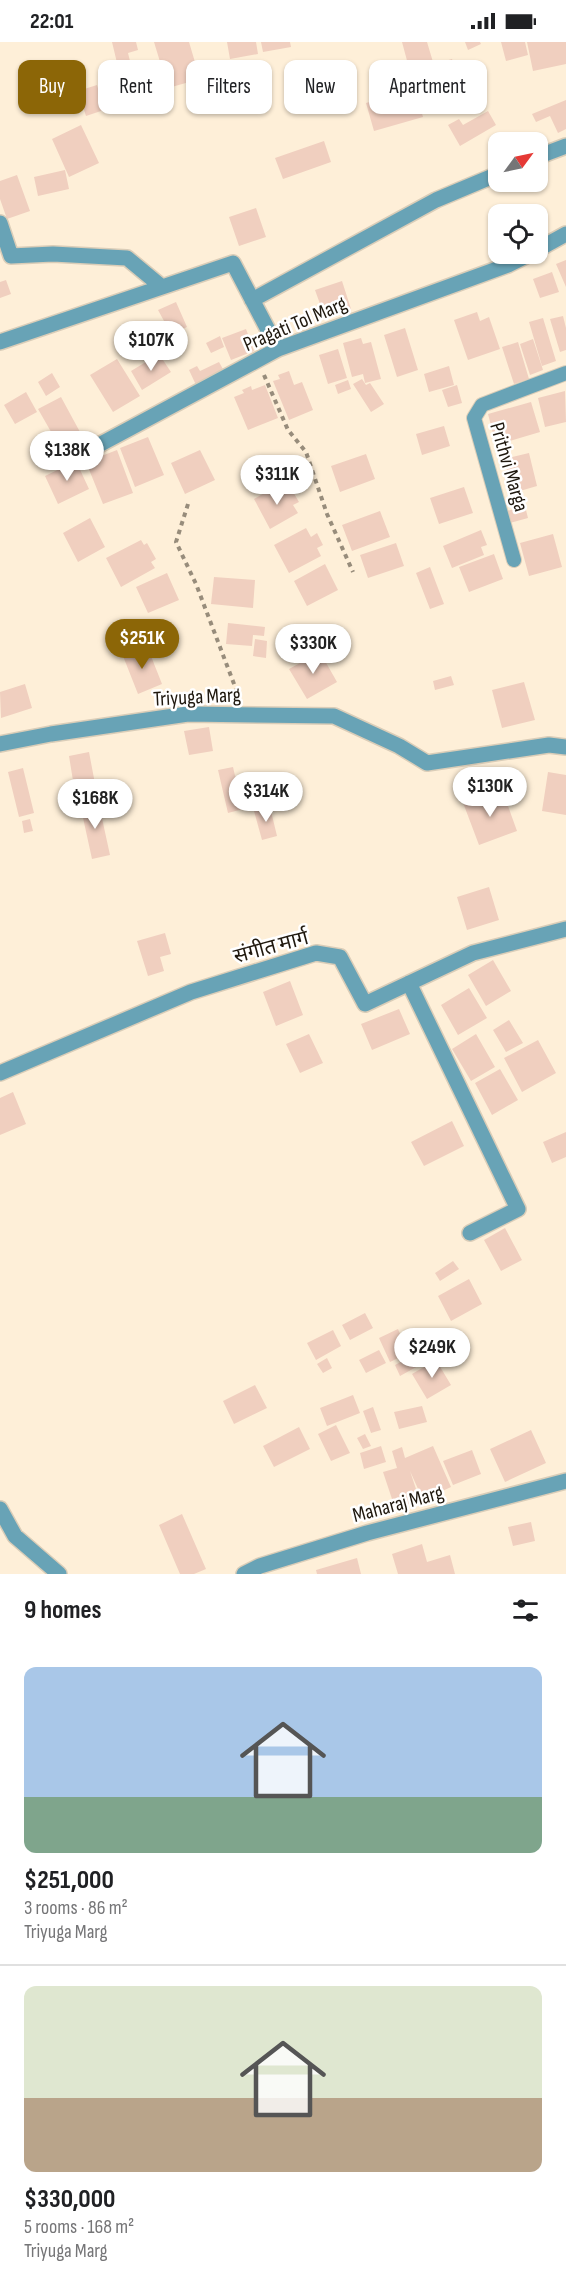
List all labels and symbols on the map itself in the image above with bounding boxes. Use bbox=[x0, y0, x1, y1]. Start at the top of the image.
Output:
north arrow bbox=[488, 132, 548, 192]
street label: Pragati Tol Marg bbox=[239, 291, 351, 357]
pin: $107K bbox=[109, 321, 193, 372]
street label: Prithvi Marga bbox=[484, 419, 534, 515]
pin: $138K bbox=[25, 431, 109, 482]
pin: $311K bbox=[235, 455, 319, 506]
pin: $251K bbox=[100, 619, 184, 670]
pin: $330K bbox=[271, 624, 355, 675]
street label: Triyuga Marg bbox=[153, 682, 241, 712]
pin: $130K bbox=[448, 767, 532, 818]
pin: $314K bbox=[224, 772, 308, 823]
pin: $168K bbox=[53, 779, 137, 830]
street label: संगीत मार्ग bbox=[231, 925, 312, 969]
pin: $249K bbox=[390, 1328, 474, 1379]
street label: Maharaj Marg bbox=[350, 1480, 446, 1528]

